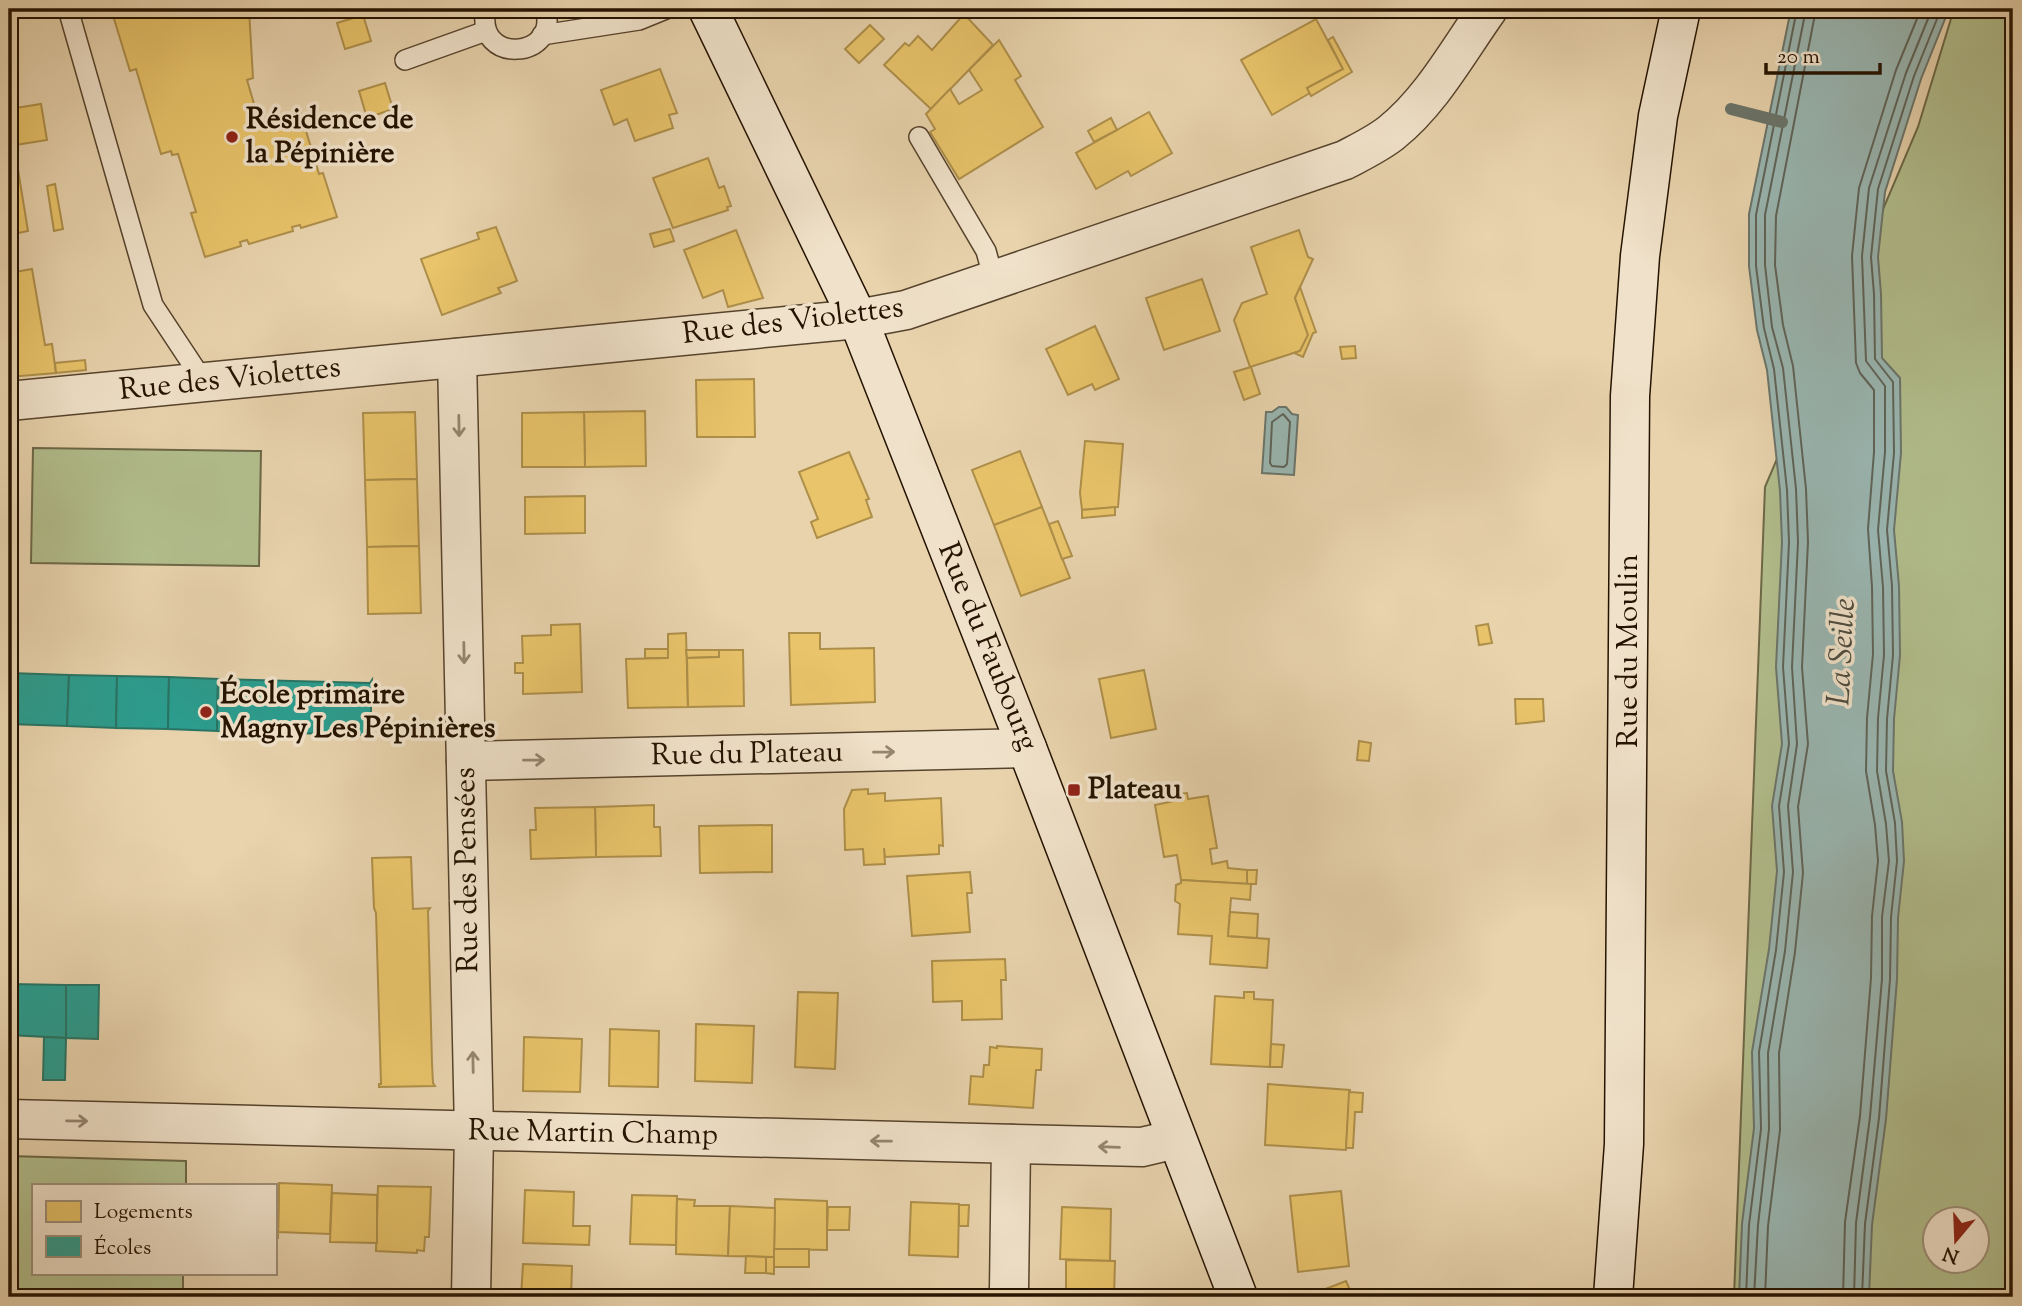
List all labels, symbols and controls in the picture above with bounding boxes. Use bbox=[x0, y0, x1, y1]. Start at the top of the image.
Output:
scale bar bbox=[1766, 32, 1880, 76]
text: 20 m bbox=[1777, 43, 1820, 73]
place label: Résidence de la Pépinière bbox=[246, 99, 413, 176]
marker: Résidence de la Pépinière bbox=[224, 129, 240, 145]
street label: Rue des Violettes bbox=[680, 287, 906, 357]
street label: Rue des Violettes bbox=[117, 347, 343, 413]
one-way arrow bbox=[452, 414, 465, 437]
street label: Rue du Faubourg bbox=[926, 536, 1048, 758]
street label: Rue du Moulin bbox=[1608, 554, 1651, 748]
water label: La Seille bbox=[1817, 597, 1869, 707]
one-way arrow bbox=[457, 642, 470, 665]
place label: École primaire Magny Les Pépinières bbox=[220, 674, 496, 751]
marker: École primaire Magny Les Pépinières bbox=[198, 704, 214, 720]
street label: Rue du Plateau bbox=[650, 732, 844, 778]
one-way arrow bbox=[873, 745, 896, 758]
one-way arrow bbox=[523, 753, 546, 767]
street label: Rue des Pensées bbox=[445, 767, 491, 973]
place label: Plateau bbox=[1088, 769, 1182, 812]
marker: Plateau bbox=[1066, 782, 1082, 798]
one-way arrow bbox=[466, 1051, 479, 1074]
street label: Rue Martin Champ bbox=[468, 1110, 718, 1158]
one-way arrow bbox=[65, 1114, 88, 1127]
one-way arrow bbox=[870, 1134, 893, 1148]
one-way arrow bbox=[1098, 1140, 1121, 1153]
legend bbox=[32, 1184, 276, 1274]
text: Logements bbox=[94, 1198, 193, 1228]
north arrow bbox=[1920, 1204, 1990, 1274]
text: Écoles bbox=[94, 1234, 151, 1264]
text: N bbox=[1940, 1238, 1963, 1269]

